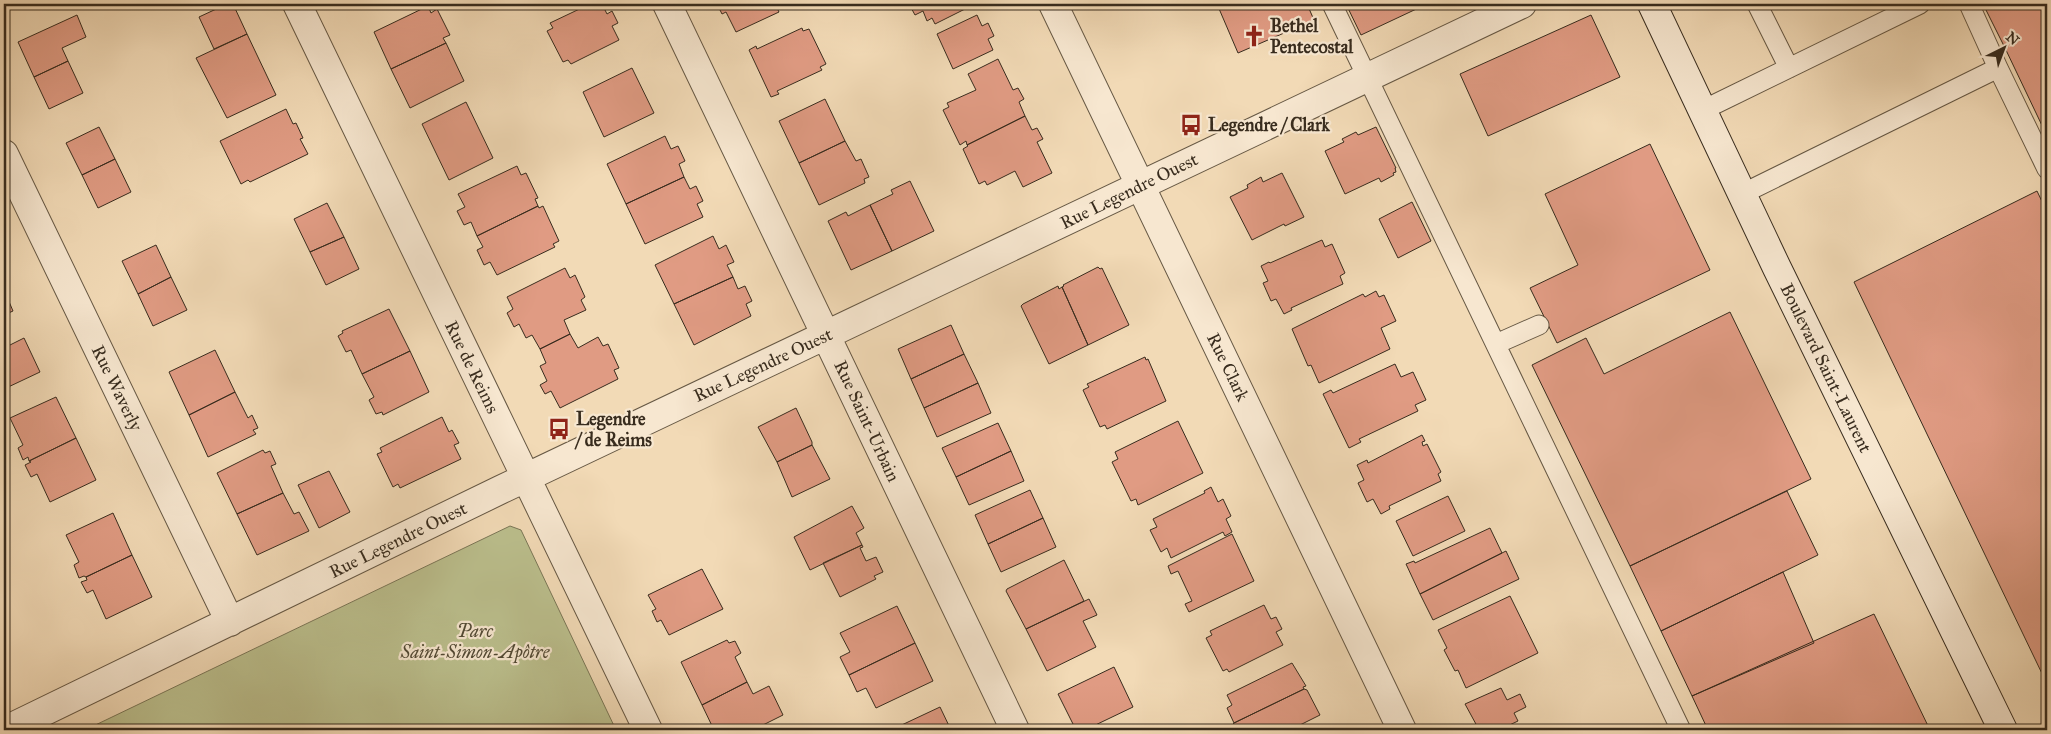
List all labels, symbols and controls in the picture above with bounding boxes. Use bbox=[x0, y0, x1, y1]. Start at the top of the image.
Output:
place label: Bethel Pentecostal bbox=[1270, 15, 1354, 58]
north arrow bbox=[1978, 22, 2028, 72]
church icon: Bethel Pentecostal bbox=[1241, 23, 1267, 49]
text: N bbox=[2002, 28, 2023, 49]
bus stop icon: Legendre / Clark bbox=[1178, 112, 1204, 138]
place label: Legendre / Clark bbox=[1208, 114, 1331, 137]
street label: Rue Legendre Ouest bbox=[1056, 148, 1203, 235]
street label: Boulevard Saint-Laurent bbox=[1775, 280, 1877, 457]
street label: Rue de Reims bbox=[440, 317, 504, 417]
street label: Rue Legendre Ouest bbox=[690, 323, 837, 408]
street label: Rue Clark bbox=[1202, 329, 1254, 405]
street label: Rue Waverly bbox=[87, 342, 147, 435]
street label: Rue Saint-Urbain bbox=[829, 357, 905, 485]
place label: Legendre / de Reims bbox=[574, 408, 652, 451]
bus stop icon: Legendre / de Reims bbox=[546, 416, 572, 442]
street label: Rue Legendre Ouest bbox=[325, 497, 472, 584]
park label: Parc Saint-Simon-Apôtre bbox=[400, 620, 551, 664]

